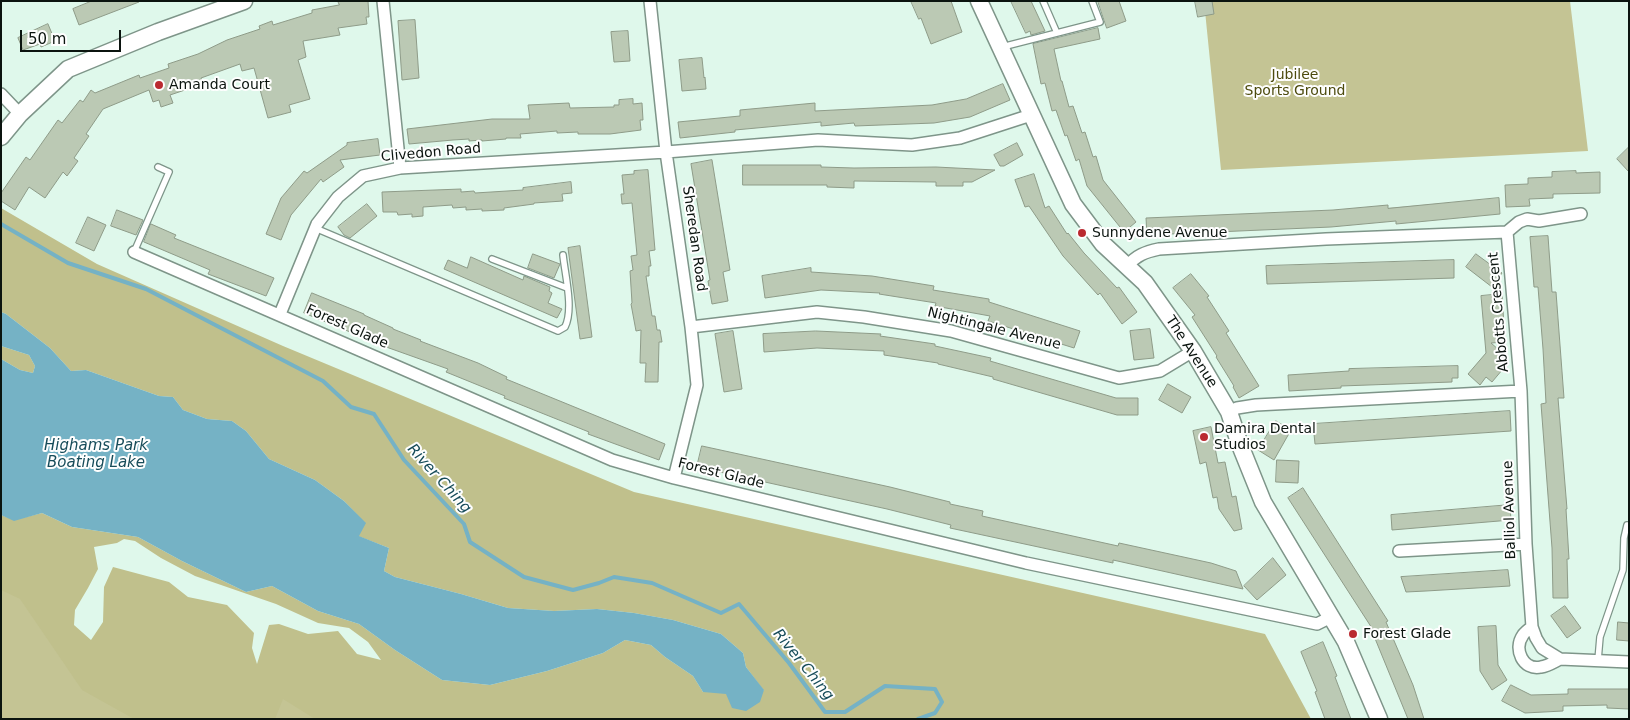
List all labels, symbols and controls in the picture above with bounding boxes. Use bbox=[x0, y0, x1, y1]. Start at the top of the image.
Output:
scale bar bbox=[22, 20, 124, 52]
text: 50 m bbox=[28, 30, 66, 48]
park label: Jubilee Sports Ground bbox=[1245, 67, 1345, 100]
place label: Amanda Court bbox=[169, 77, 270, 93]
marker: Amanda Court bbox=[153, 79, 165, 91]
street label: Clivedon Road bbox=[380, 140, 482, 166]
street label: Sheredan Road bbox=[678, 185, 710, 293]
place label: Sunnydene Avenue bbox=[1092, 225, 1227, 241]
marker: Sunnydene Avenue bbox=[1076, 227, 1088, 239]
street label: Abbotts Crescent bbox=[1485, 251, 1513, 373]
street label: Forest Glade bbox=[303, 301, 391, 353]
street label: Nightingale Avenue bbox=[926, 304, 1062, 354]
street label: The Avenue bbox=[1161, 313, 1221, 391]
place label: Damira Dental Studios bbox=[1214, 421, 1316, 454]
marker: Damira Dental Studios bbox=[1198, 431, 1210, 443]
water label: Highams Park Boating Lake bbox=[44, 437, 148, 472]
water label: River Ching bbox=[403, 441, 475, 517]
street label: Forest Glade bbox=[676, 455, 766, 493]
street label: Balliol Avenue bbox=[1500, 460, 1520, 560]
water label: River Ching bbox=[769, 626, 837, 704]
place label: Forest Glade bbox=[1363, 626, 1451, 642]
marker: Forest Glade bbox=[1347, 628, 1359, 640]

